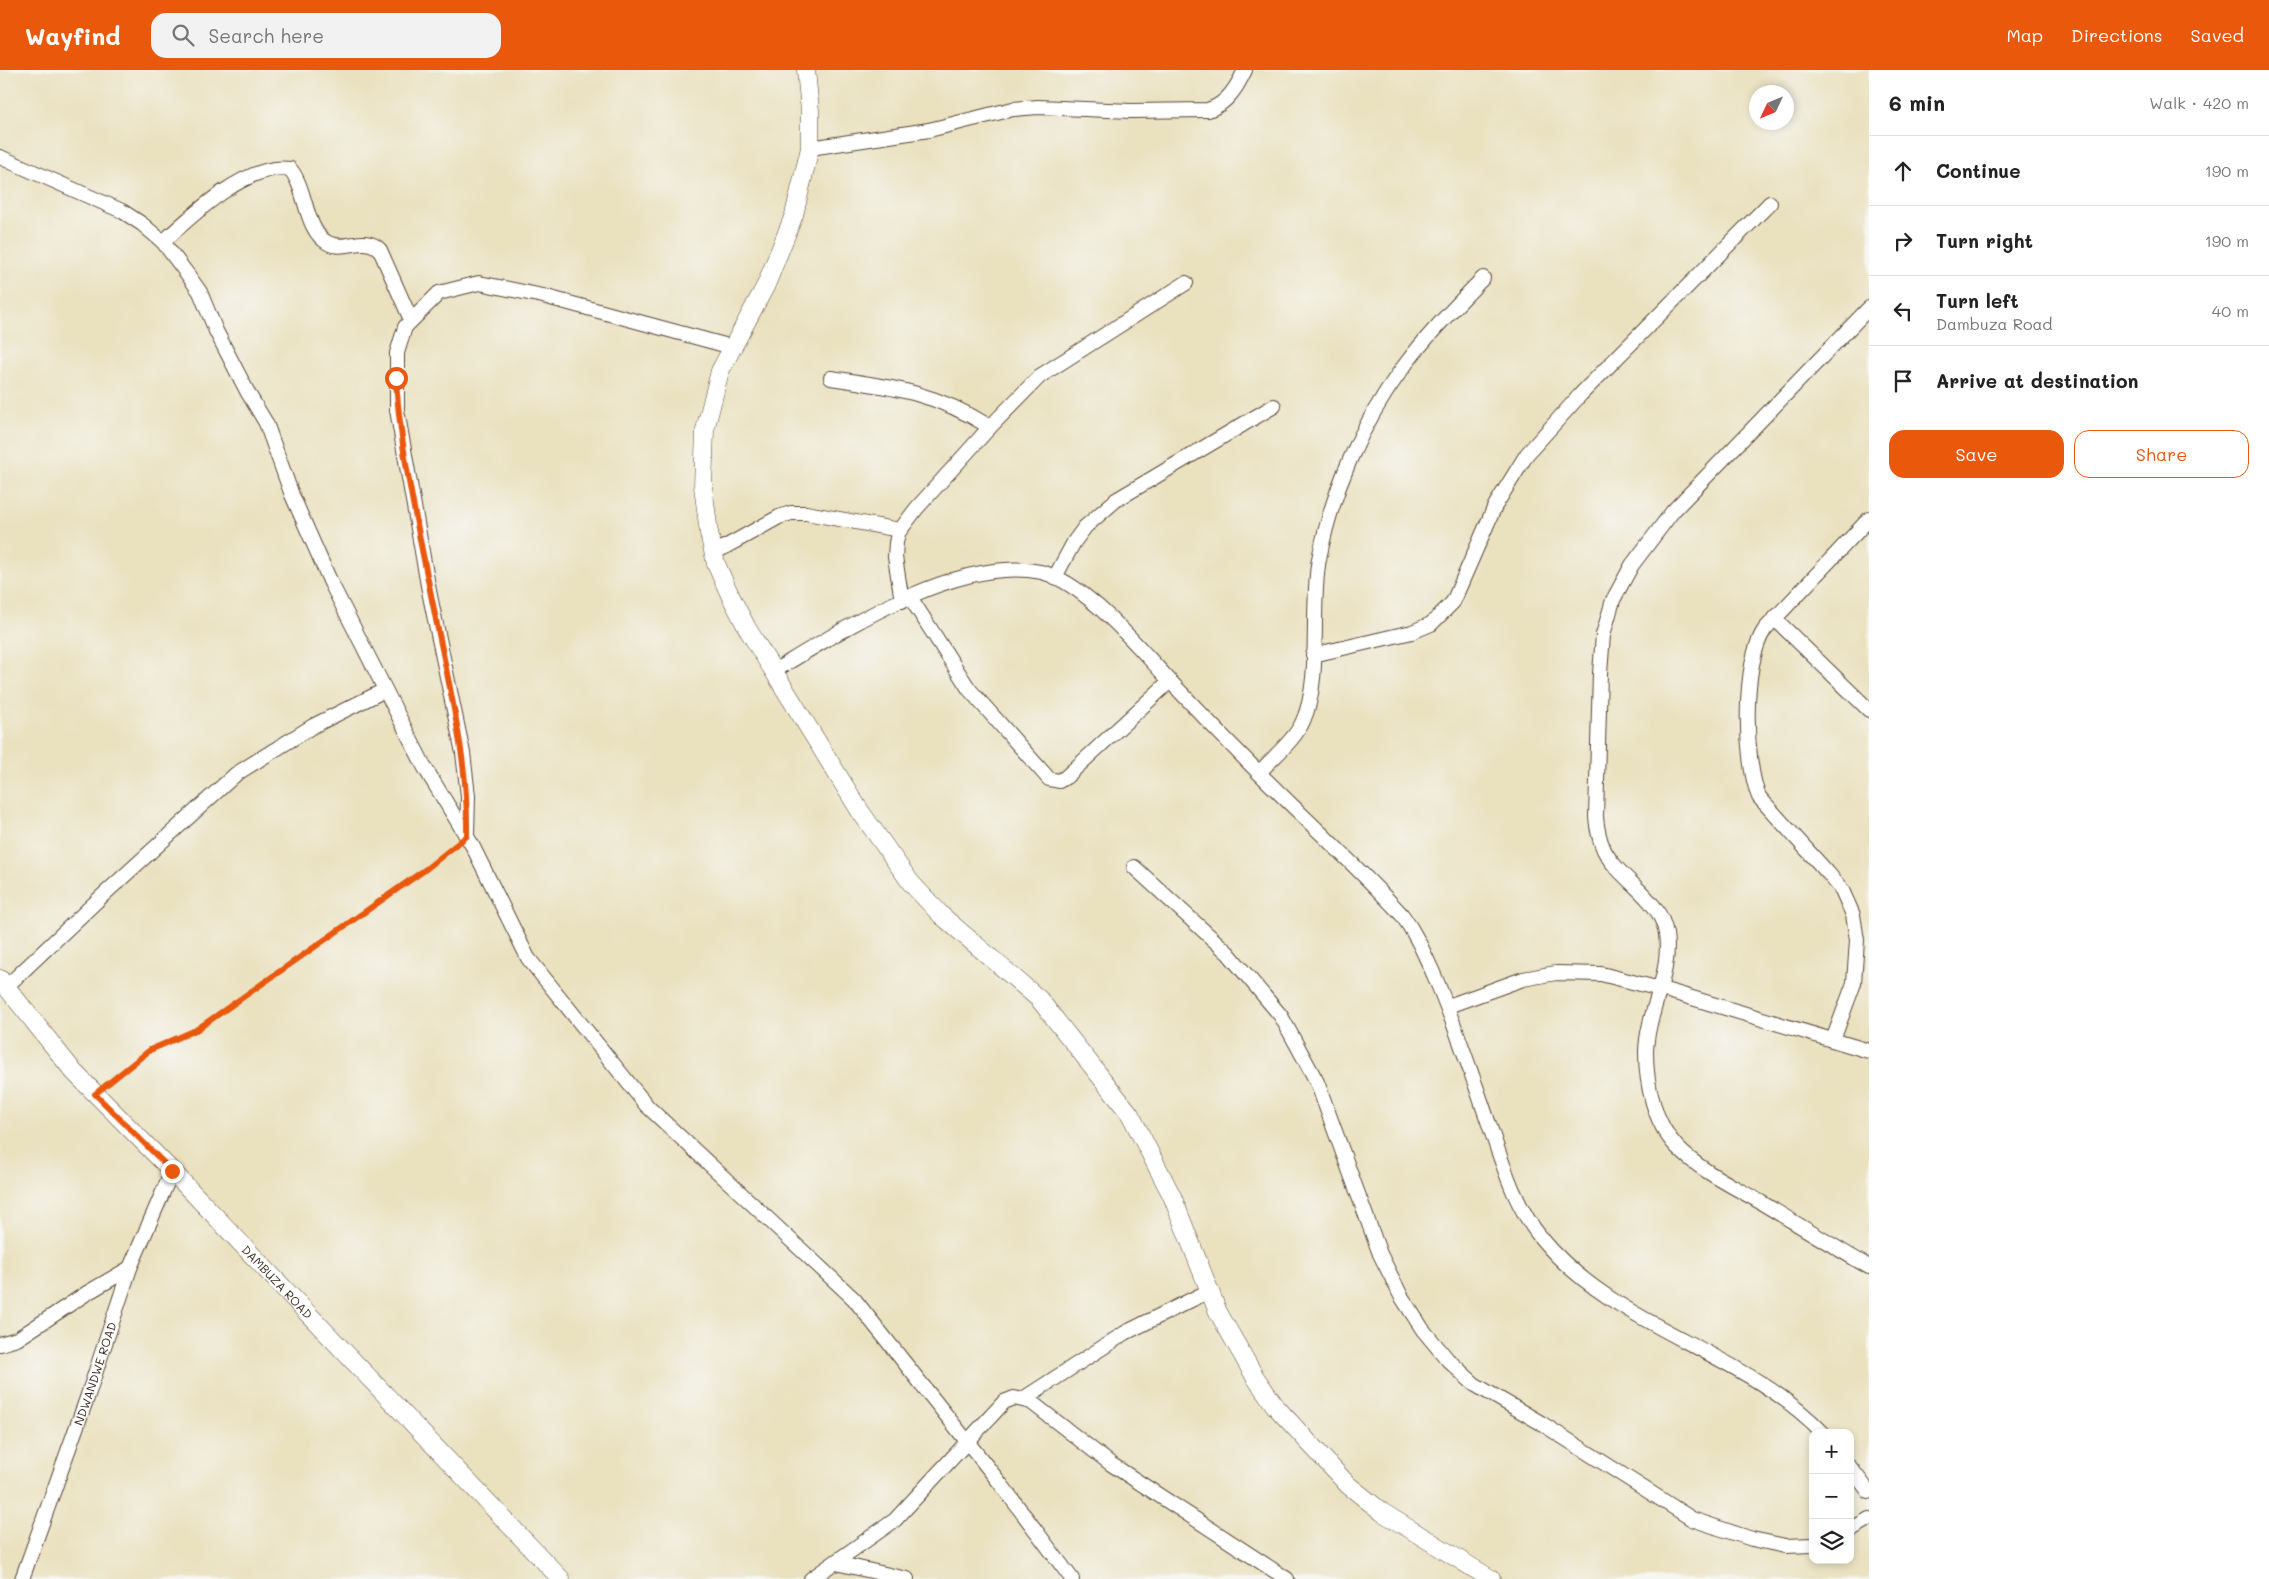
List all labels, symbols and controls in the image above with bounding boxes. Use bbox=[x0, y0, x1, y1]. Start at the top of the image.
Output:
search box bbox=[151, 13, 501, 58]
text: Wayfind bbox=[25, 20, 121, 51]
icon: search bbox=[169, 21, 197, 49]
text: Search here bbox=[209, 23, 324, 48]
text: Map bbox=[2006, 23, 2043, 47]
text: Directions bbox=[2071, 23, 2163, 47]
text: Saved bbox=[2191, 23, 2244, 47]
north arrow bbox=[1749, 85, 1794, 130]
text: 6 min bbox=[1889, 89, 1945, 116]
text: Walk · 420 m bbox=[2149, 92, 2249, 113]
icon: ahead bbox=[1889, 157, 1917, 185]
text: Continue bbox=[1936, 158, 2021, 183]
text: 190 m bbox=[2205, 160, 2249, 181]
icon: right bbox=[1889, 227, 1917, 255]
text: Turn right bbox=[1936, 228, 2033, 253]
text: 190 m bbox=[2205, 230, 2249, 251]
text: Turn left bbox=[1936, 288, 2019, 313]
icon: left bbox=[1889, 297, 1917, 325]
text: 40 m bbox=[2212, 300, 2249, 321]
text: Dambuza Road bbox=[1936, 313, 2053, 334]
route start bbox=[385, 367, 408, 390]
icon: arrive bbox=[1889, 367, 1917, 395]
text: Arrive at destination bbox=[1936, 368, 2139, 393]
button: Save bbox=[1889, 430, 2064, 478]
button: Share bbox=[2074, 430, 2249, 478]
route end bbox=[161, 1160, 184, 1183]
street label: DAMBUZA ROAD bbox=[239, 1242, 316, 1322]
street label: NDWANDWE ROAD bbox=[70, 1320, 120, 1427]
map controls bbox=[1809, 1429, 1854, 1564]
button: + bbox=[1809, 1429, 1854, 1474]
button: − bbox=[1809, 1474, 1854, 1519]
button: layers bbox=[1809, 1519, 1854, 1564]

